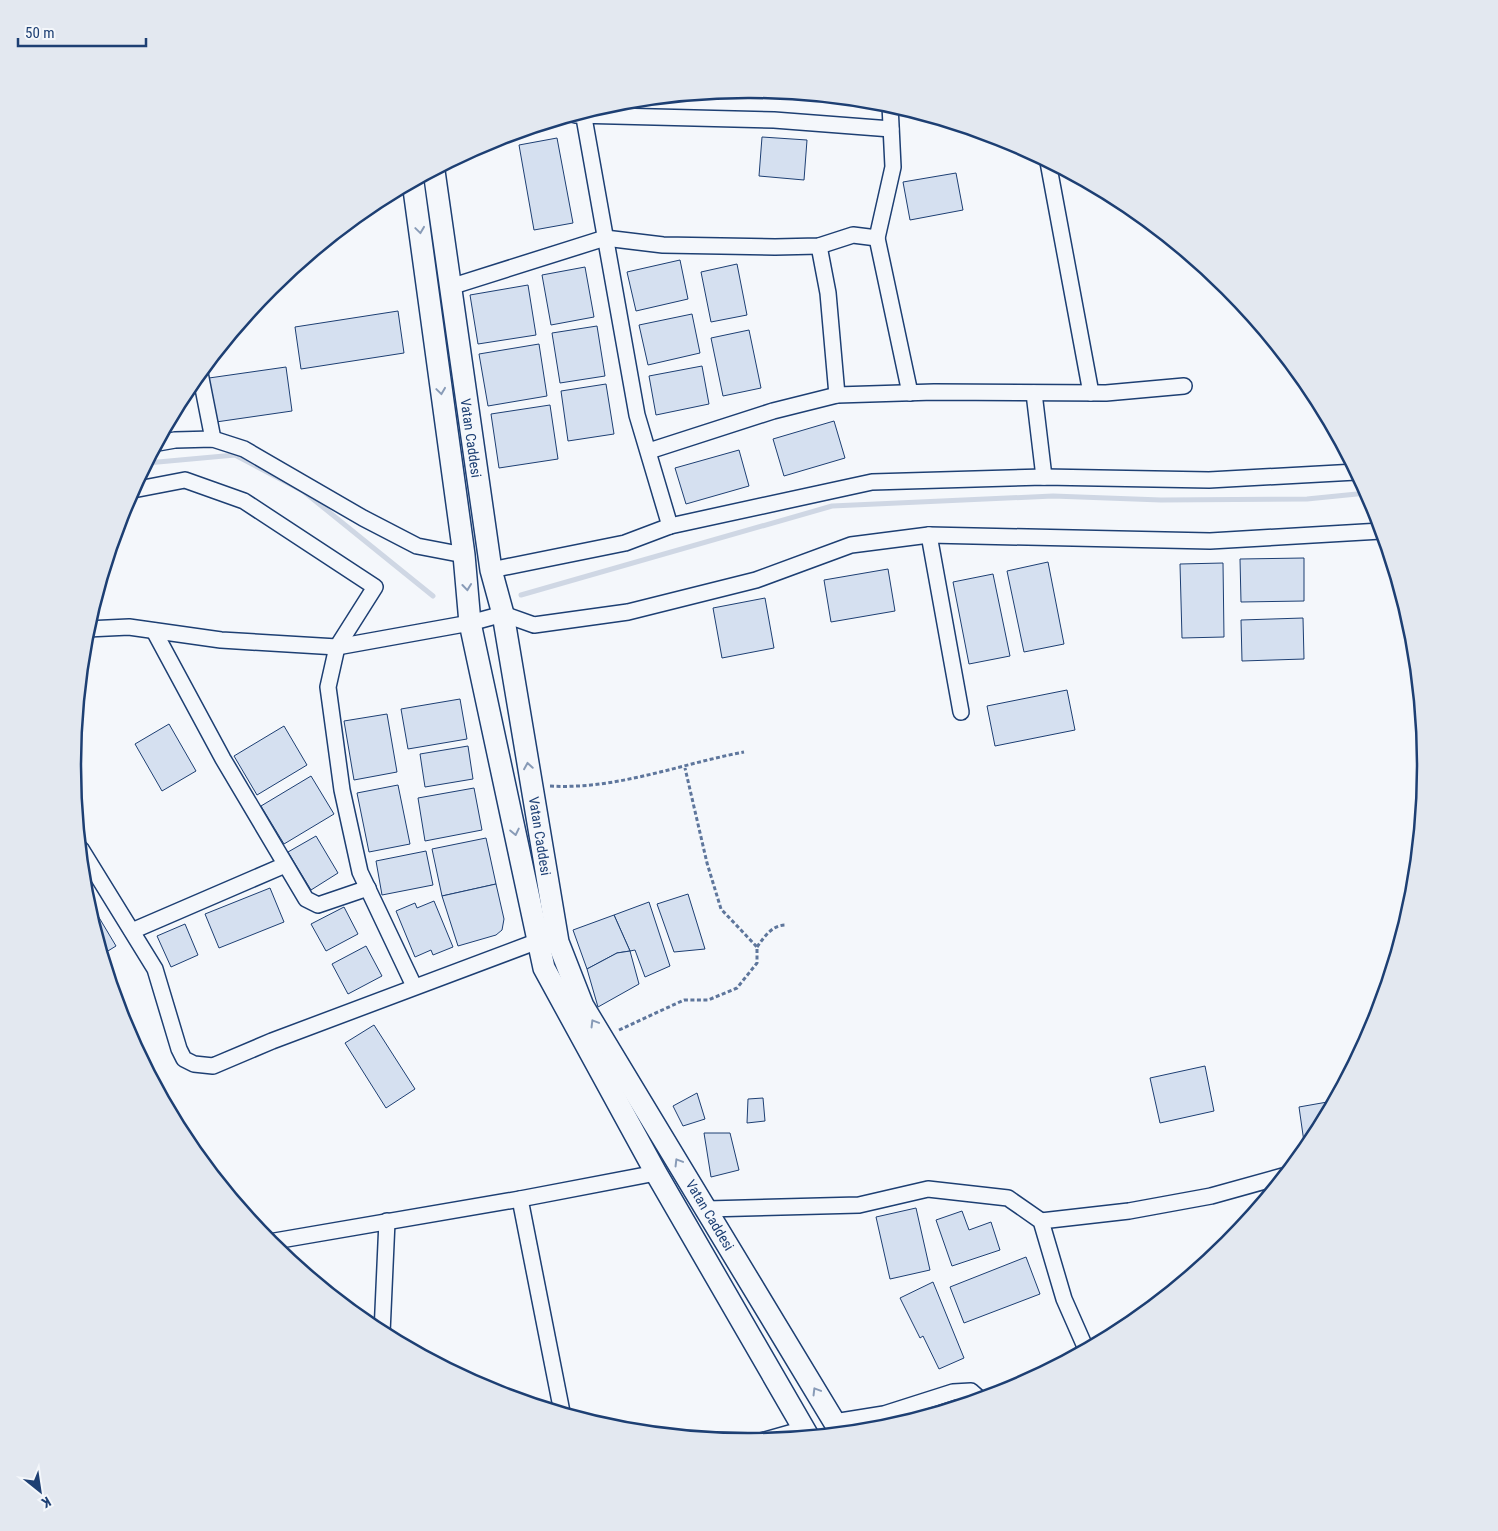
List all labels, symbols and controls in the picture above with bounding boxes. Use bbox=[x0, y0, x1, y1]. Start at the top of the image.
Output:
scale bar bbox=[18, 15, 145, 47]
text: 50 m bbox=[25, 24, 55, 42]
one-way arrow bbox=[414, 226, 424, 234]
one-way arrow bbox=[436, 387, 446, 395]
street label: Vatan Caddesi bbox=[458, 397, 484, 479]
one-way arrow bbox=[461, 583, 472, 591]
one-way arrow bbox=[524, 761, 534, 770]
street label: Vatan Caddesi bbox=[526, 795, 554, 877]
one-way arrow bbox=[509, 828, 520, 836]
one-way arrow bbox=[590, 1019, 600, 1028]
one-way arrow bbox=[675, 1158, 685, 1167]
street label: Vatan Caddesi bbox=[683, 1177, 737, 1253]
one-way arrow bbox=[812, 1388, 822, 1397]
north arrow bbox=[15, 1466, 65, 1516]
text: K bbox=[39, 1493, 54, 1511]

